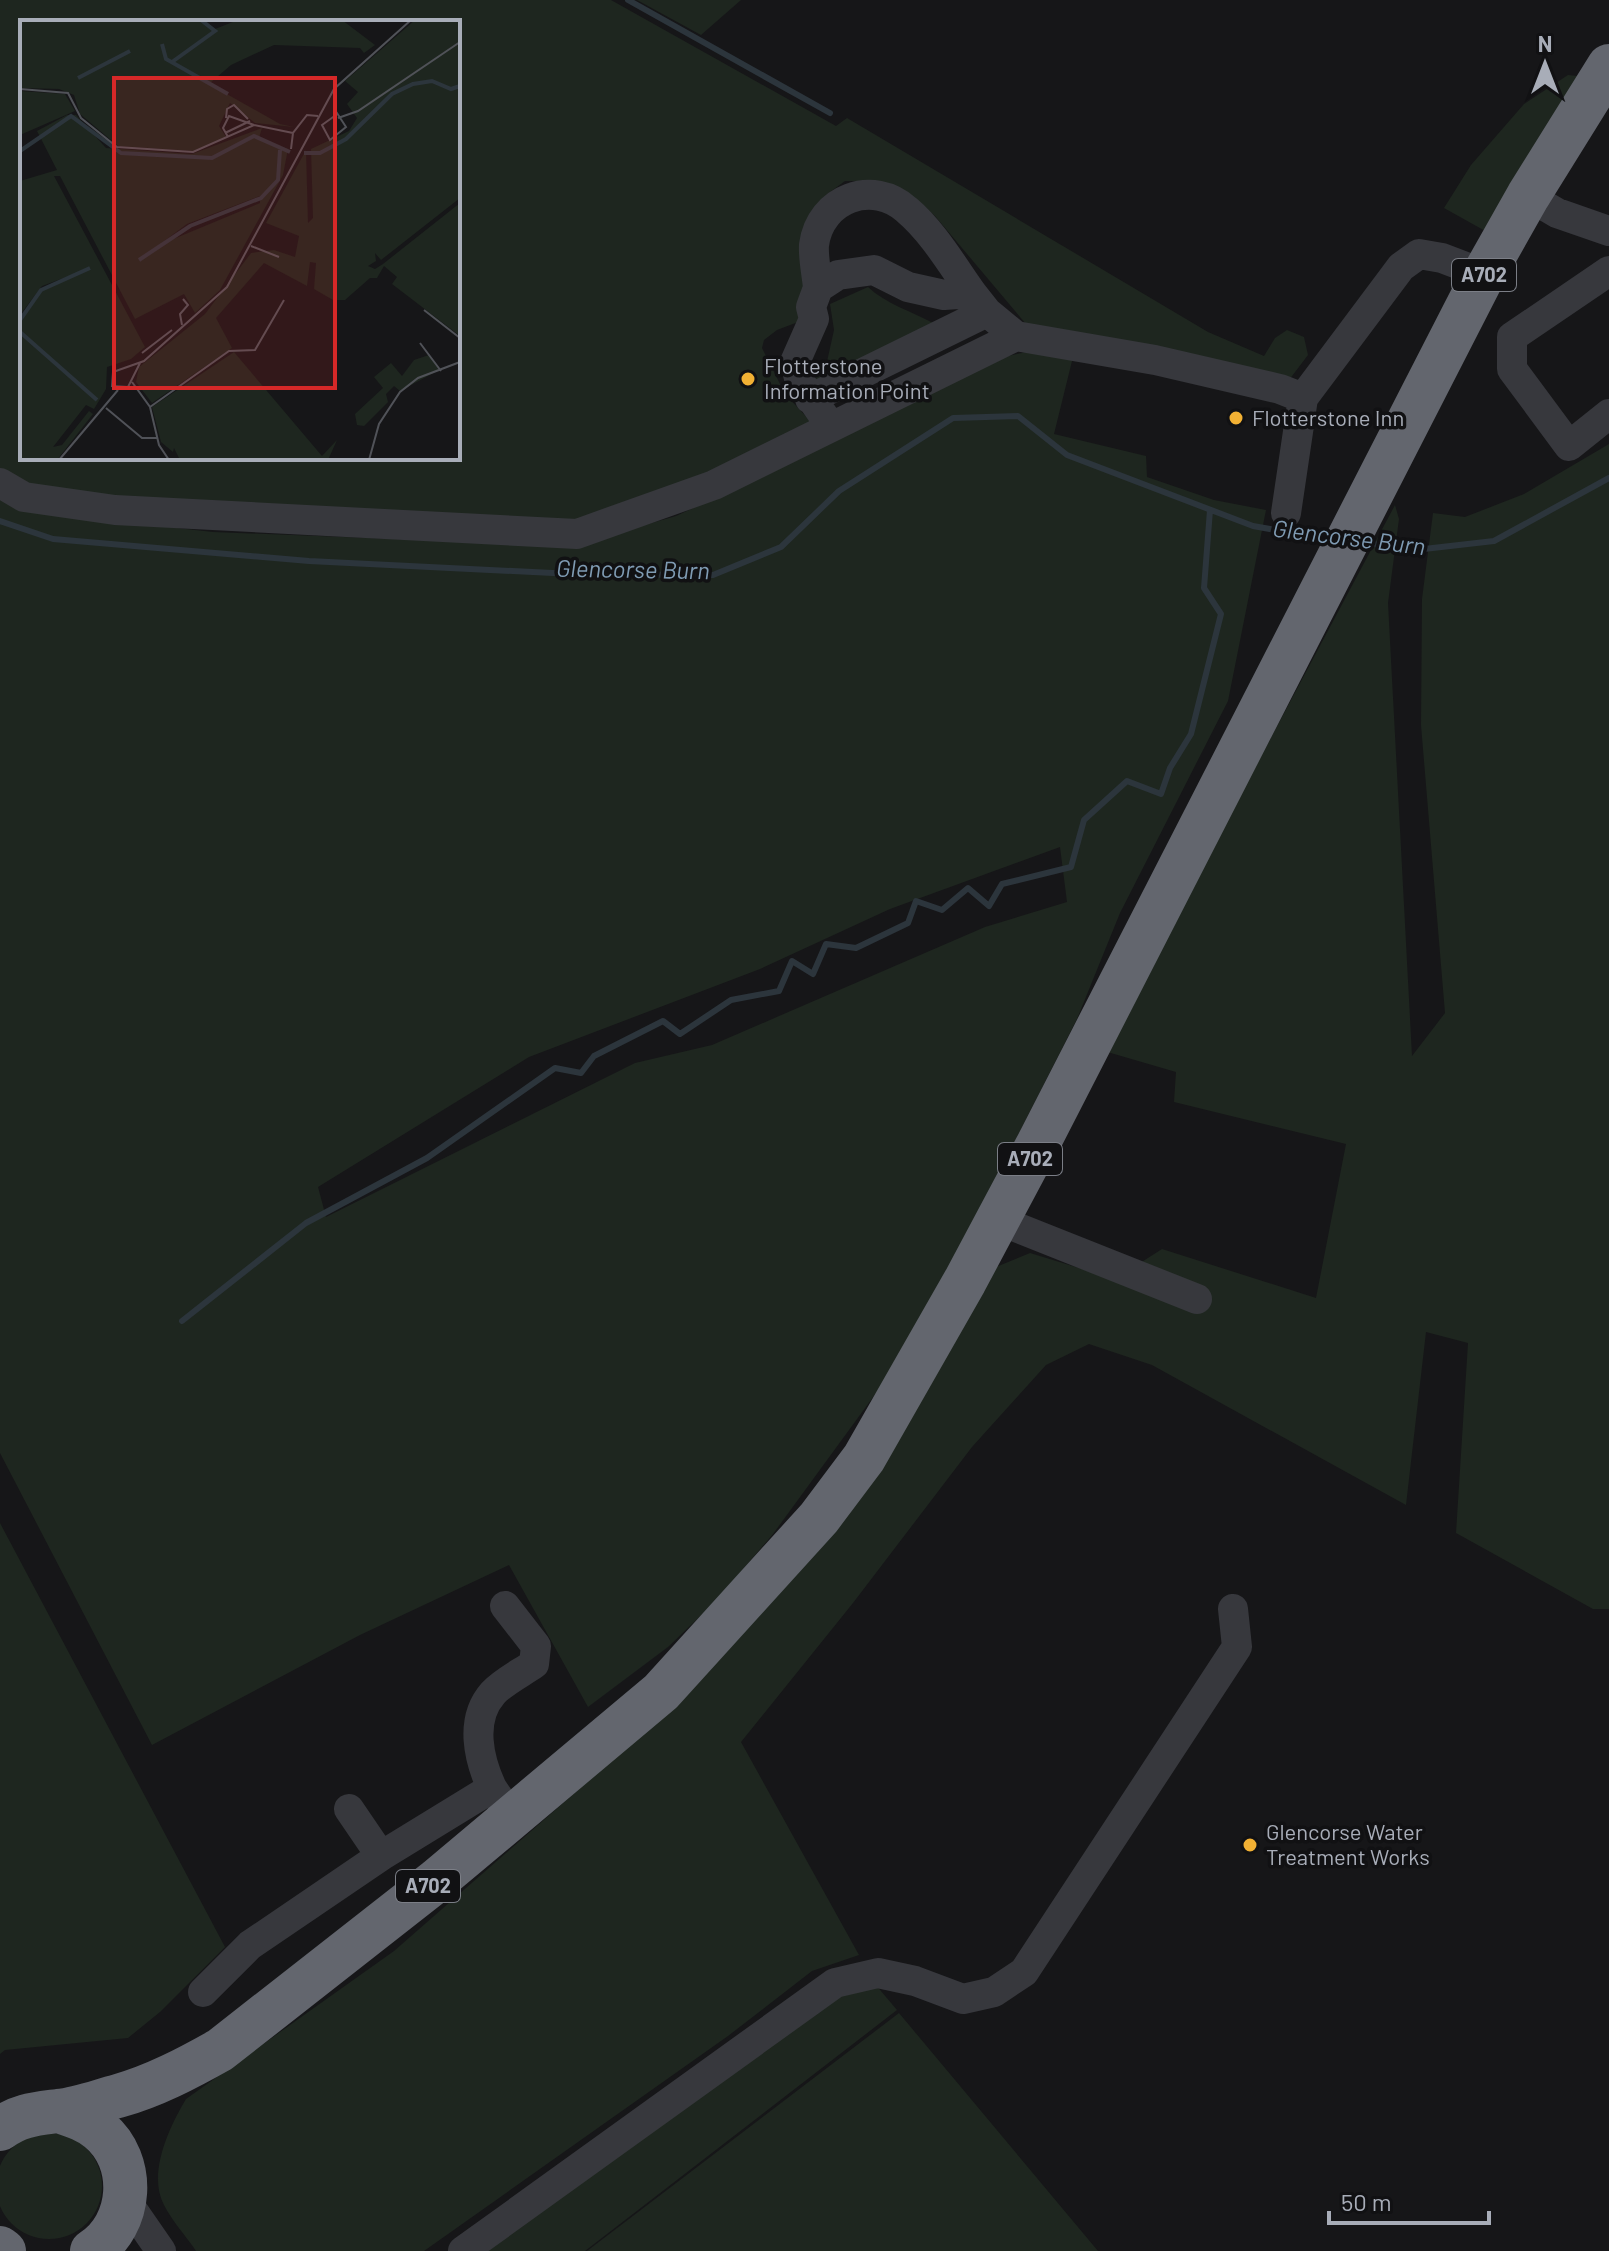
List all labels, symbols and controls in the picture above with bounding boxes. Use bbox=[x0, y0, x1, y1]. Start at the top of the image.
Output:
inset map bbox=[20, 20, 460, 460]
north arrow bbox=[1505, 24, 1585, 104]
text: N bbox=[1538, 30, 1552, 56]
road number: A702 bbox=[1452, 259, 1516, 291]
place label: Flotterstone Information Point bbox=[764, 352, 930, 403]
marker: Flotterstone Information Point bbox=[739, 370, 757, 388]
place label: Flotterstone Inn bbox=[1252, 404, 1404, 430]
marker: Flotterstone Inn bbox=[1227, 409, 1245, 427]
water label: Glencorse Burn bbox=[1271, 513, 1427, 560]
water label: Glencorse Burn bbox=[556, 553, 710, 584]
road number: A702 bbox=[998, 1143, 1062, 1175]
place label: Glencorse Water Treatment Works bbox=[1266, 1818, 1430, 1869]
marker: Glencorse Water Treatment Works bbox=[1241, 1836, 1259, 1854]
road number: A702 bbox=[396, 1870, 460, 1902]
scale bar bbox=[1329, 2175, 1489, 2225]
text: 50 m bbox=[1341, 2187, 1392, 2216]

